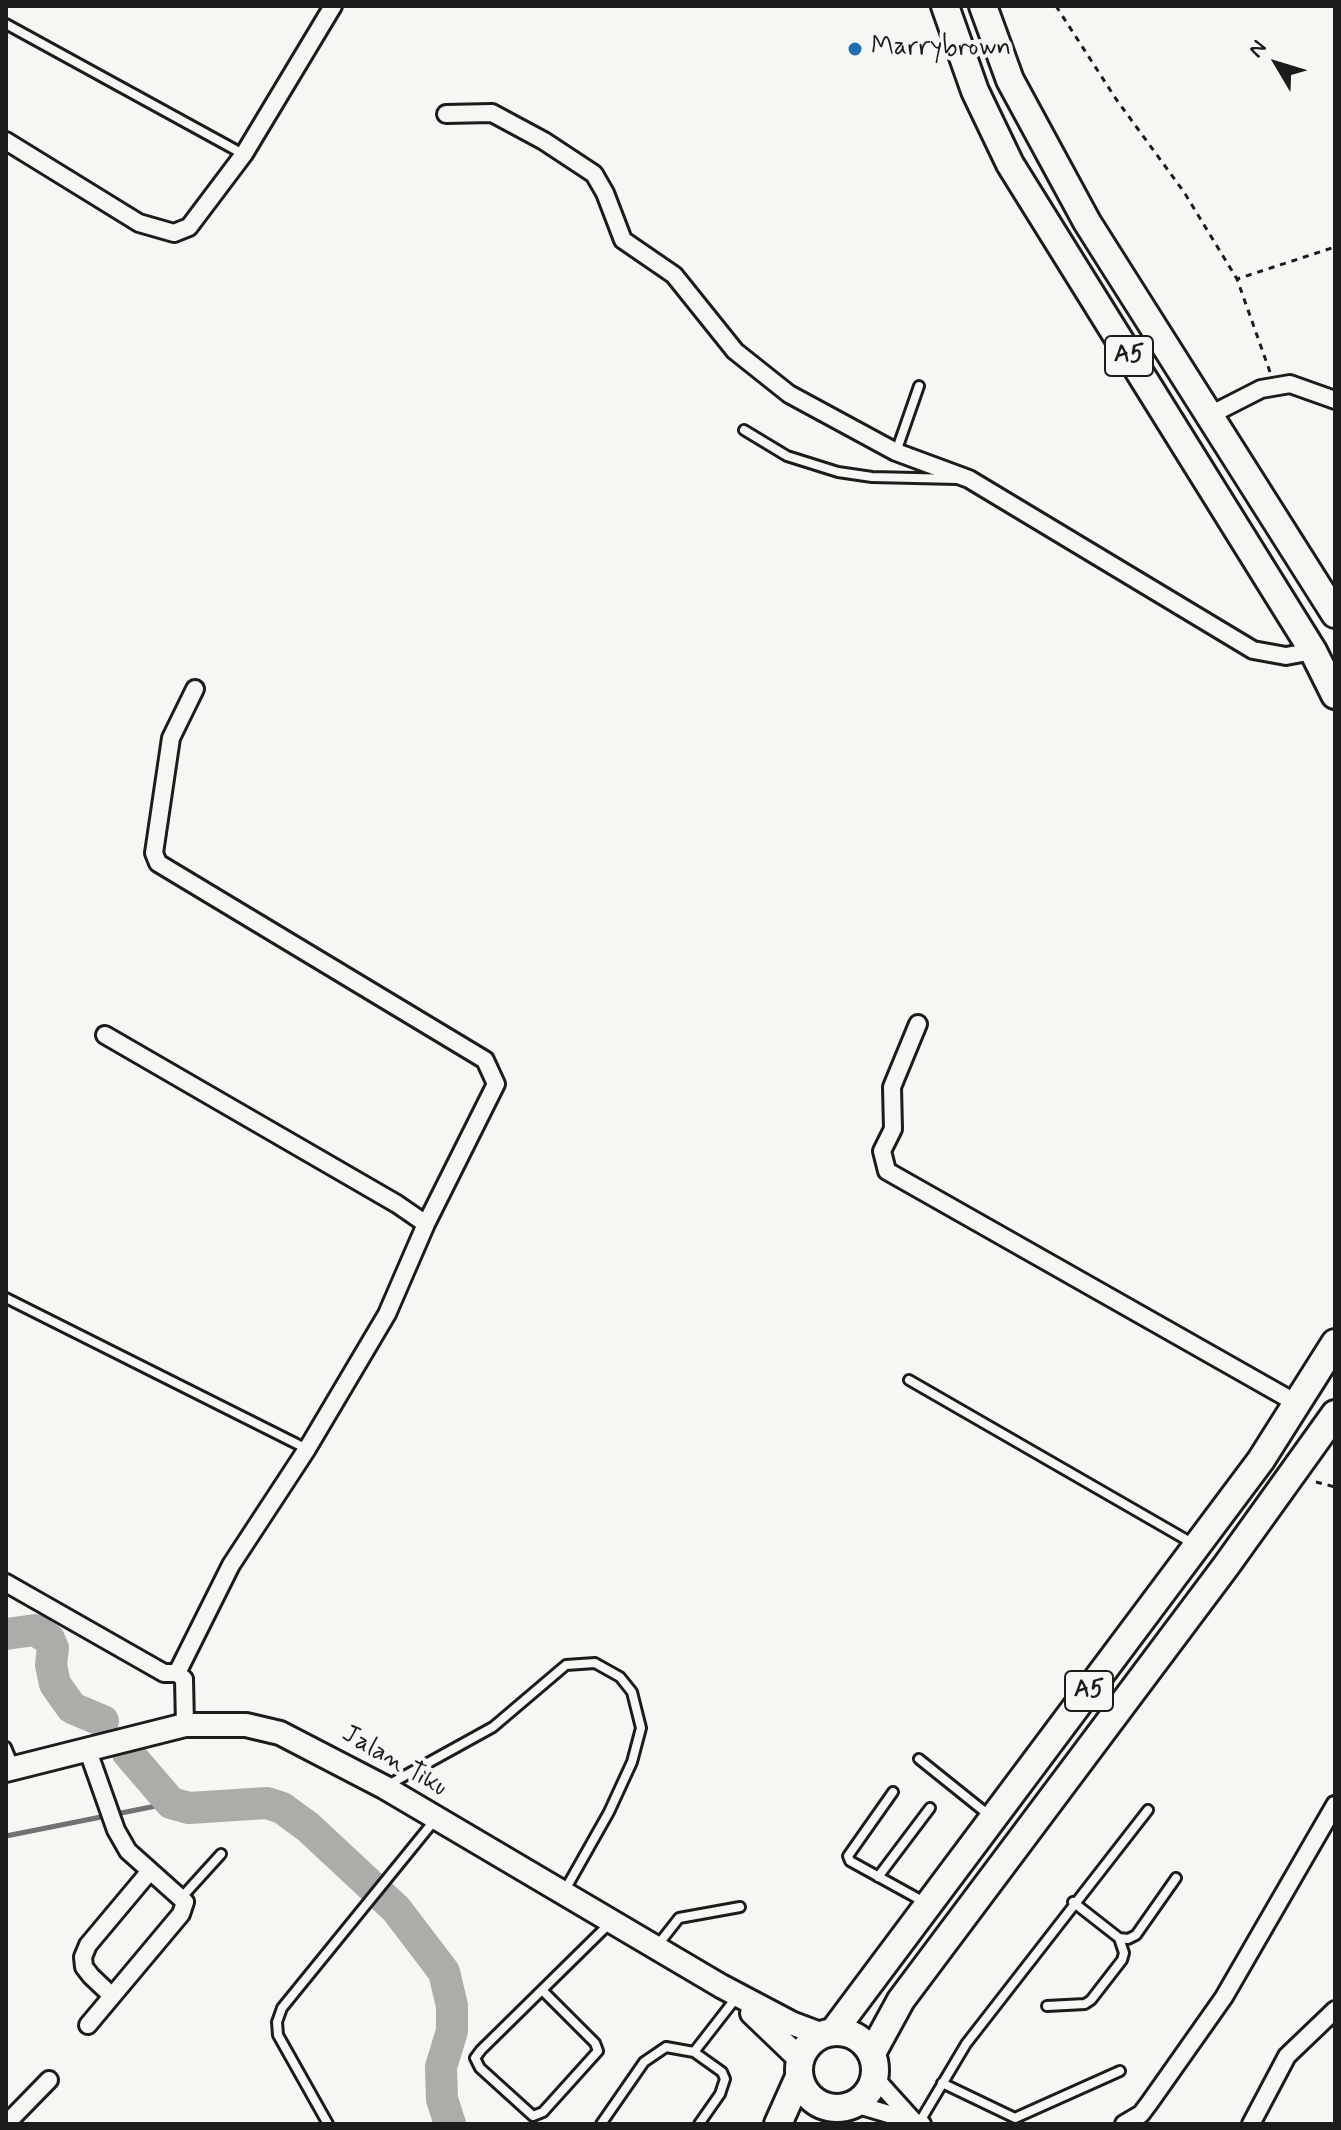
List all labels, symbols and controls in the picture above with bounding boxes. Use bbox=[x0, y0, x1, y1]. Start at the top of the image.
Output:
north arrow bbox=[1237, 24, 1317, 104]
place label: Marrybrown bbox=[871, 33, 1011, 65]
text: N bbox=[1243, 35, 1274, 64]
marker: Marrybrown bbox=[846, 40, 864, 58]
road number: A5 bbox=[1105, 336, 1153, 376]
road number: A5 bbox=[1065, 1671, 1113, 1711]
street label: Jalan Tiku bbox=[336, 1719, 452, 1805]

